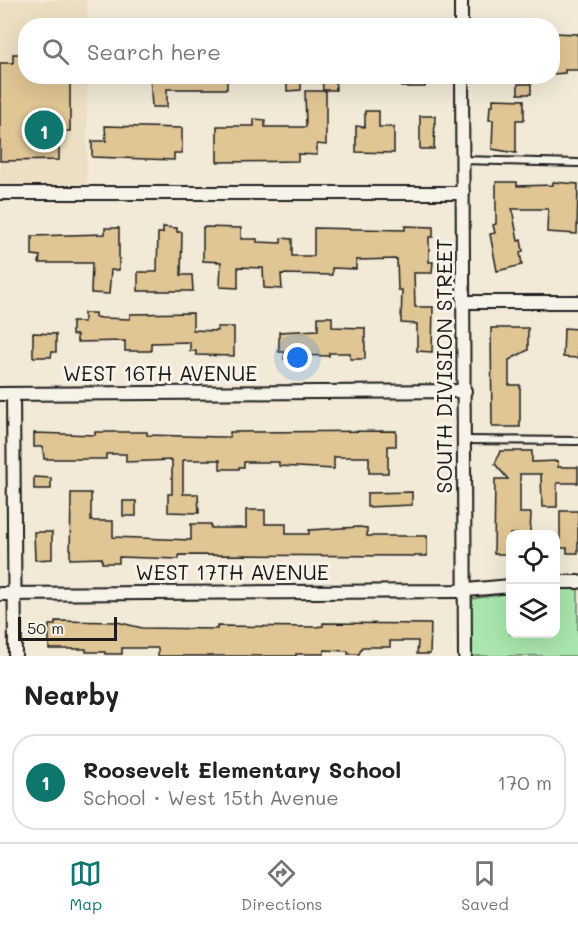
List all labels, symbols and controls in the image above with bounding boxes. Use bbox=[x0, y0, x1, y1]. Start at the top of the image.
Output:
search box bbox=[18, 18, 560, 84]
icon: search bbox=[39, 35, 72, 68]
text: Search here bbox=[87, 37, 221, 66]
pin: 1 bbox=[24, 108, 63, 152]
street label: SOUTH DIVISION STREET bbox=[430, 239, 457, 493]
your location bbox=[283, 343, 312, 372]
street label: WEST 16TH AVENUE bbox=[63, 359, 257, 386]
map controls bbox=[506, 530, 560, 638]
button: locate bbox=[506, 530, 560, 584]
street label: WEST 17TH AVENUE bbox=[135, 558, 329, 585]
button: layers bbox=[506, 584, 560, 638]
scale bar bbox=[18, 614, 117, 642]
text: 50 m bbox=[27, 617, 64, 638]
text: Nearby bbox=[24, 678, 119, 712]
text: Roosevelt Elementary School bbox=[83, 755, 401, 784]
text: 1 bbox=[41, 769, 50, 795]
text: 170 m bbox=[497, 769, 552, 795]
text: School · West 15th Avenue bbox=[83, 784, 339, 810]
tab: Map bbox=[69, 857, 102, 914]
tab: Directions bbox=[241, 857, 322, 914]
tab: Saved bbox=[461, 857, 509, 914]

